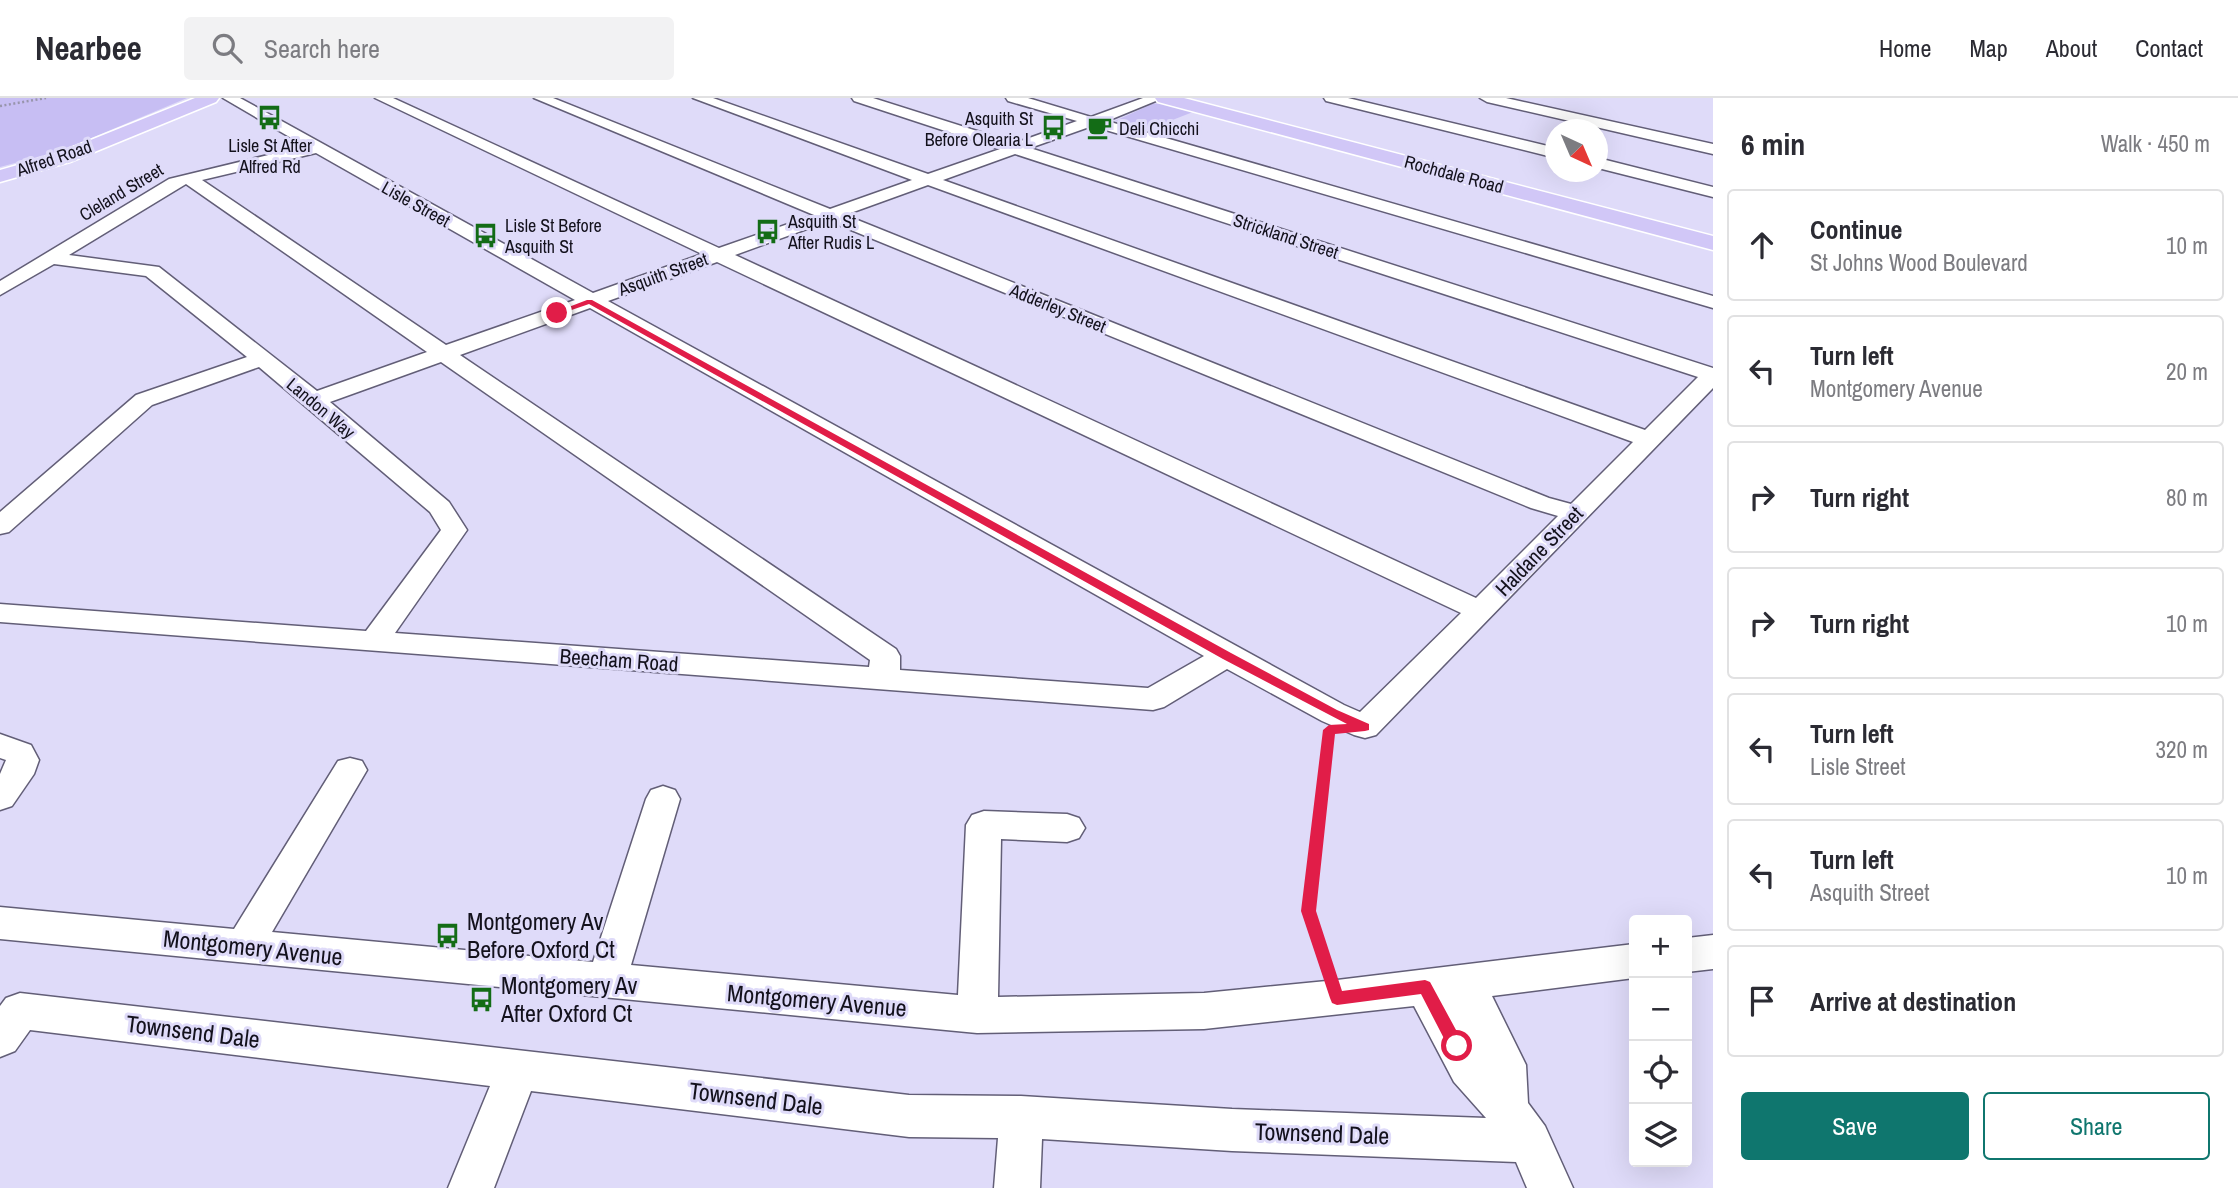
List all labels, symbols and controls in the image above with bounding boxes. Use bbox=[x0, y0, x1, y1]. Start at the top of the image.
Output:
search box bbox=[184, 17, 674, 80]
text: Nearbee bbox=[35, 26, 142, 70]
icon: search bbox=[208, 29, 246, 67]
text: Search here bbox=[264, 31, 380, 66]
text: Home bbox=[1879, 32, 1931, 64]
text: Map bbox=[1969, 32, 2008, 64]
text: About bbox=[2046, 32, 2097, 64]
text: Contact bbox=[2135, 32, 2203, 64]
bus stop icon: Lisle St After Alfred Rd bbox=[256, 104, 284, 132]
place label: Asquith St Before Olearia L bbox=[925, 106, 1033, 152]
bus stop icon: Asquith St Before Olearia L bbox=[1039, 114, 1067, 142]
cafe icon: Deli Chicchi bbox=[1085, 114, 1113, 142]
place label: Deli Chicchi bbox=[1119, 116, 1199, 141]
north arrow bbox=[1545, 119, 1608, 182]
text: 6 min bbox=[1741, 124, 1805, 164]
text: Walk · 450 m bbox=[2101, 128, 2210, 159]
street label: Alfred Road bbox=[12, 133, 95, 183]
place label: Lisle St After Alfred Rd bbox=[228, 133, 312, 179]
street label: Rochdale Road bbox=[1402, 149, 1506, 199]
street label: Cleland Street bbox=[74, 157, 168, 227]
street label: Lisle Street bbox=[377, 175, 455, 233]
street label: Strickland Street bbox=[1230, 207, 1342, 265]
place label: Asquith St After Rudis L bbox=[787, 209, 874, 255]
text: Continue bbox=[1810, 212, 1902, 247]
place label: Lisle St Before Asquith St bbox=[504, 213, 602, 259]
bus stop icon: Asquith St After Rudis L bbox=[754, 217, 782, 245]
bus stop icon: Lisle St Before Asquith St bbox=[471, 221, 499, 249]
icon: ahead bbox=[1743, 226, 1781, 264]
text: 10 m bbox=[2166, 230, 2208, 261]
street label: Asquith Street bbox=[614, 246, 711, 302]
text: St Johns Wood Boulevard bbox=[1810, 247, 2028, 278]
street label: Adderley Street bbox=[1005, 277, 1110, 339]
route end bbox=[541, 297, 572, 328]
text: Turn left bbox=[1810, 338, 1894, 373]
icon: left bbox=[1743, 352, 1781, 390]
text: 20 m bbox=[2166, 356, 2208, 387]
street label: Landon Way bbox=[281, 372, 361, 444]
text: Montgomery Avenue bbox=[1810, 373, 1983, 404]
icon: right bbox=[1743, 478, 1781, 516]
text: Turn right bbox=[1810, 480, 1909, 515]
text: 80 m bbox=[2166, 482, 2208, 513]
street label: Haldane Street bbox=[1489, 499, 1589, 602]
icon: right bbox=[1743, 604, 1781, 642]
text: Turn right bbox=[1810, 606, 1909, 641]
text: 10 m bbox=[2166, 608, 2208, 639]
street label: Beecham Road bbox=[559, 641, 679, 679]
text: Turn left bbox=[1810, 716, 1894, 751]
icon: left bbox=[1743, 730, 1781, 768]
text: 320 m bbox=[2156, 734, 2208, 765]
text: Lisle Street bbox=[1810, 751, 1905, 782]
text: Turn left bbox=[1810, 842, 1894, 877]
icon: left bbox=[1743, 856, 1781, 894]
text: 10 m bbox=[2166, 860, 2208, 891]
text: Asquith Street bbox=[1810, 877, 1930, 908]
place label: Montgomery Av Before Oxford Ct bbox=[467, 905, 615, 965]
map controls bbox=[1629, 915, 1692, 1167]
button: + bbox=[1629, 915, 1692, 978]
bus stop icon: Montgomery Av Before Oxford Ct bbox=[433, 921, 461, 949]
street label: Montgomery Avenue bbox=[162, 922, 344, 972]
place label: Montgomery Av After Oxford Ct bbox=[500, 969, 638, 1029]
street label: Montgomery Avenue bbox=[726, 976, 908, 1024]
button: − bbox=[1629, 978, 1692, 1041]
icon: arrive bbox=[1743, 982, 1781, 1020]
text: Arrive at destination bbox=[1810, 984, 2016, 1019]
bus stop icon: Montgomery Av After Oxford Ct bbox=[467, 985, 495, 1013]
street label: Townsend Dale bbox=[124, 1007, 262, 1055]
route start bbox=[1441, 1030, 1472, 1061]
button: locate bbox=[1629, 1041, 1692, 1104]
street label: Townsend Dale bbox=[687, 1074, 825, 1122]
button: Save bbox=[1741, 1092, 1969, 1160]
button: Share bbox=[1983, 1092, 2210, 1160]
button: layers bbox=[1629, 1104, 1692, 1167]
street label: Townsend Dale bbox=[1254, 1115, 1390, 1151]

